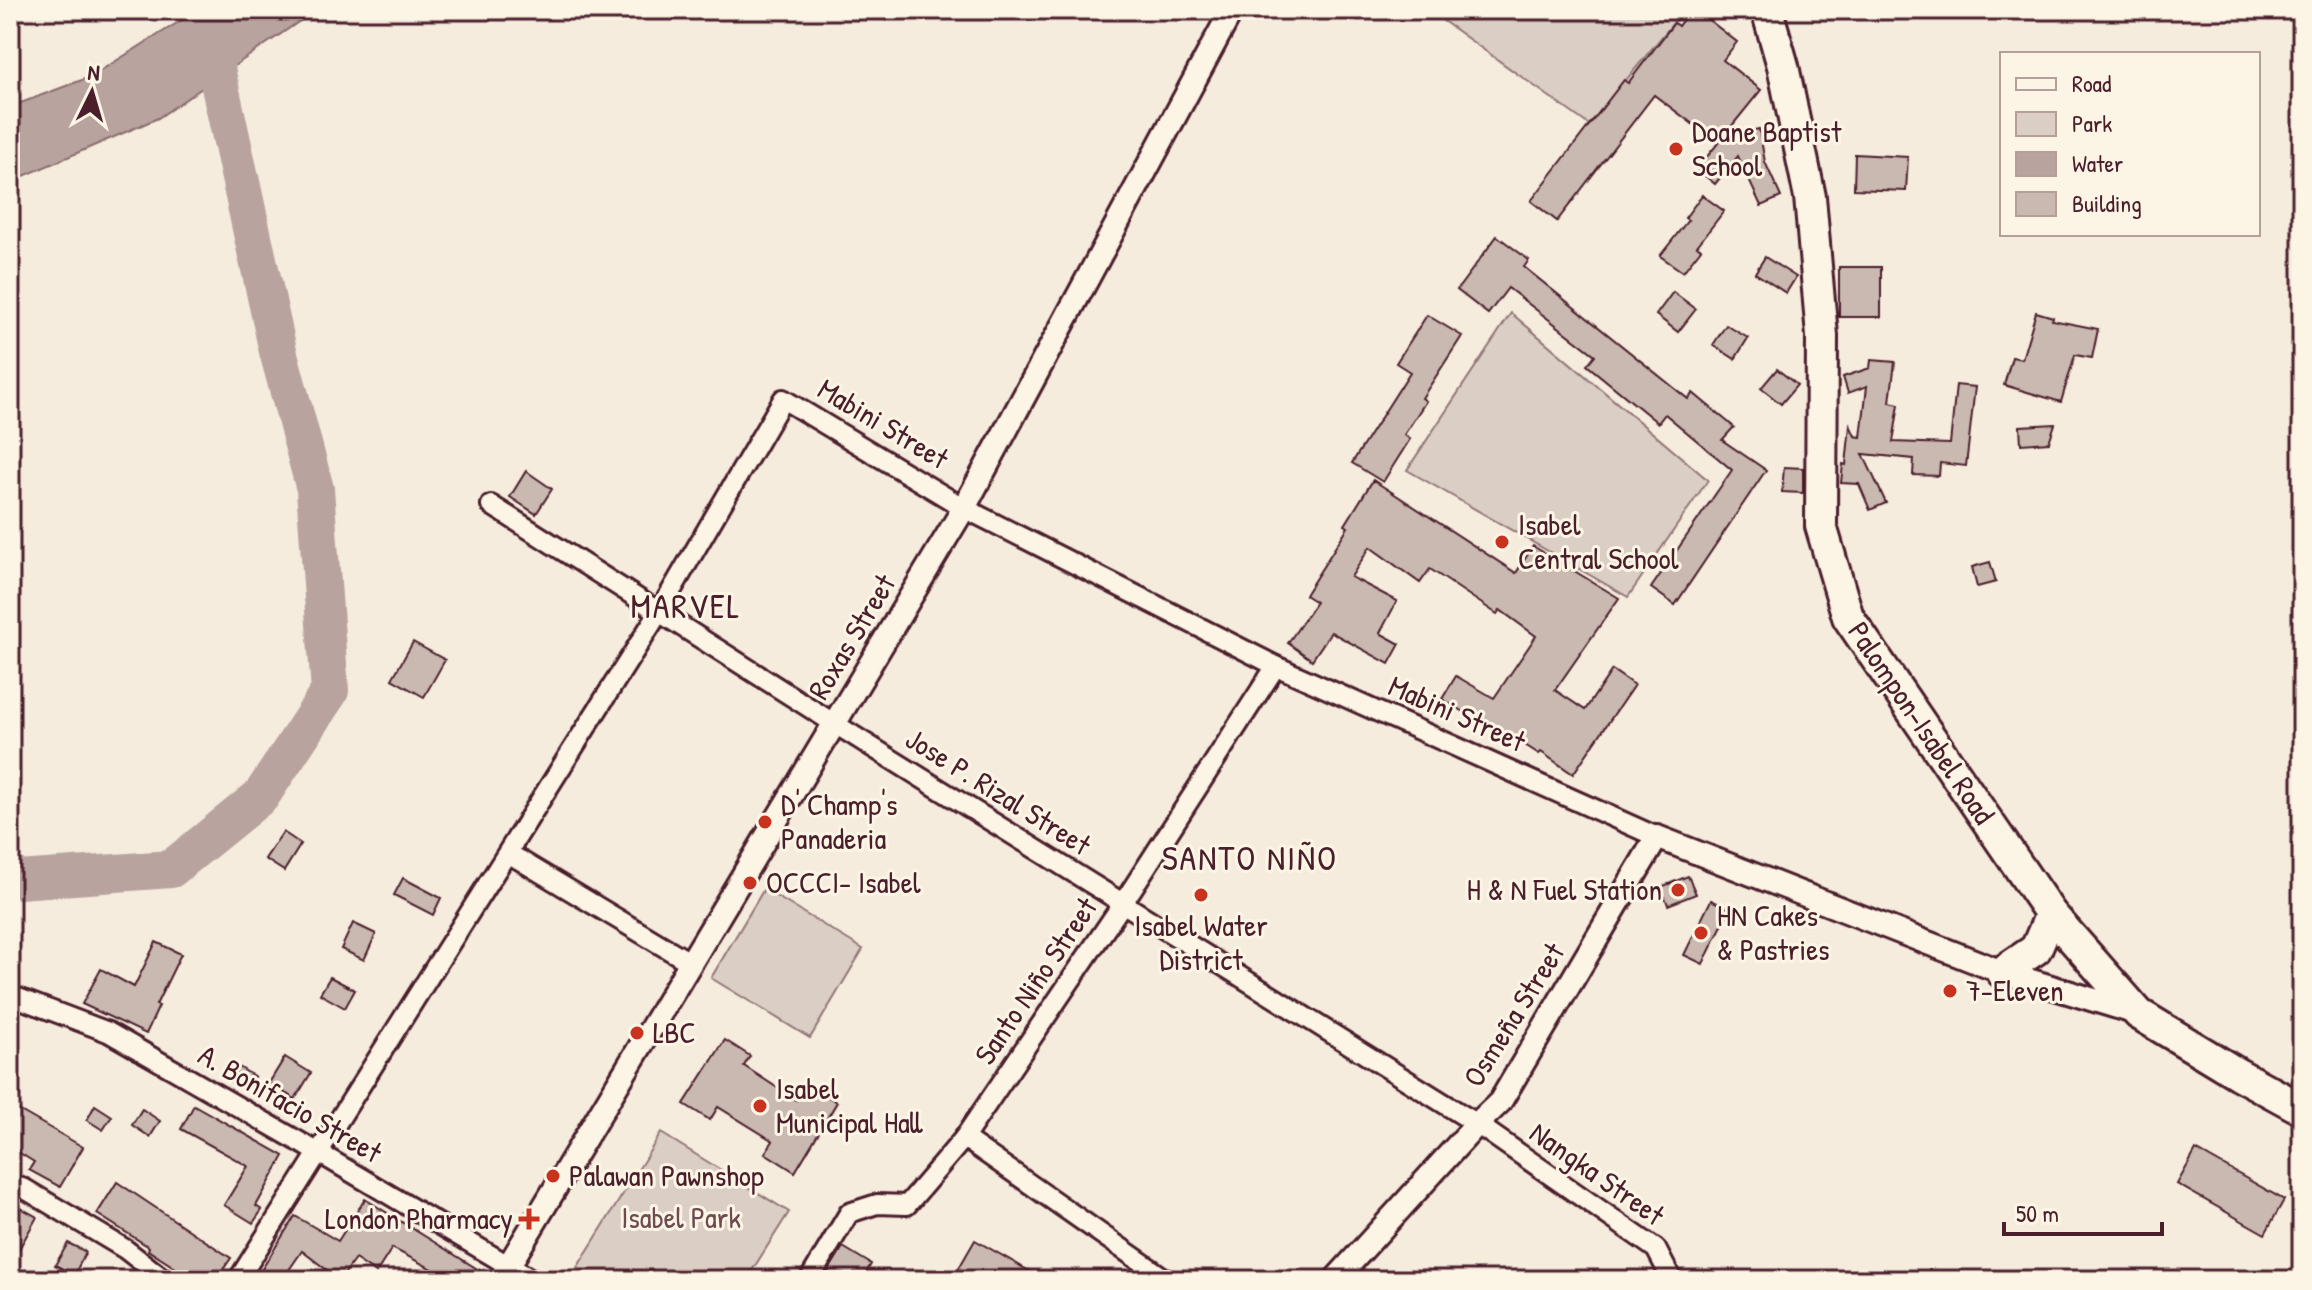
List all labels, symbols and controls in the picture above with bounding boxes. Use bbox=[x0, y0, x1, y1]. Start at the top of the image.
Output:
north arrow bbox=[52, 52, 132, 132]
legend bbox=[2000, 52, 2260, 236]
text: N bbox=[87, 57, 101, 88]
text: Road bbox=[2072, 67, 2111, 99]
text: Park bbox=[2072, 107, 2112, 139]
place label: Doane Baptist School bbox=[1692, 111, 1842, 185]
marker: Doane Baptist School bbox=[1667, 140, 1685, 158]
text: Water bbox=[2072, 147, 2123, 179]
text: Building bbox=[2072, 187, 2142, 219]
street label: Mabini Street bbox=[811, 368, 957, 478]
place label: Isabel Central School bbox=[1518, 504, 1679, 578]
marker: Isabel Central School bbox=[1493, 533, 1511, 551]
street label: Roxas Street bbox=[798, 566, 904, 706]
district label: MARVEL bbox=[630, 583, 742, 629]
street label: Palompon-Isabel Road bbox=[1839, 613, 2005, 832]
street label: Mabini Street bbox=[1383, 665, 1533, 761]
street label: Jose P. Rizal Street bbox=[898, 718, 1099, 864]
place label: D' Champ's Panaderia bbox=[781, 784, 898, 858]
marker: D' Champ's Panaderia bbox=[756, 813, 774, 831]
district label: SANTO NIÑO bbox=[1162, 835, 1338, 881]
place label: OCCCI- Isabel bbox=[766, 862, 921, 902]
place label: H & N Fuel Station bbox=[1467, 869, 1662, 909]
marker: OCCCI- Isabel bbox=[741, 874, 759, 892]
marker: H & N Fuel Station bbox=[1669, 881, 1687, 899]
marker: Isabel Water District bbox=[1192, 886, 1210, 904]
street label: Santo Niño Street bbox=[964, 889, 1106, 1072]
place label: HN Cakes & Pastries bbox=[1717, 895, 1830, 969]
place label: Isabel Water District bbox=[1134, 905, 1268, 979]
marker: HN Cakes & Pastries bbox=[1692, 924, 1710, 942]
street label: Osmeña Street bbox=[1453, 934, 1574, 1094]
place label: 7-Eleven bbox=[1966, 970, 2064, 1010]
marker: 7-Eleven bbox=[1941, 982, 1959, 1000]
place label: LBC bbox=[653, 1012, 696, 1052]
marker: LBC bbox=[628, 1024, 646, 1042]
street label: A. Bonifacio Street bbox=[192, 1034, 390, 1172]
place label: Isabel Municipal Hall bbox=[776, 1068, 924, 1142]
marker: Isabel Municipal Hall bbox=[751, 1097, 769, 1115]
street label: Nangka Street bbox=[1522, 1112, 1673, 1235]
place label: Palawan Pawnshop bbox=[569, 1155, 764, 1195]
marker: Palawan Pawnshop bbox=[544, 1167, 562, 1185]
scale bar bbox=[2004, 1186, 2162, 1236]
park label: Isabel Park bbox=[621, 1197, 741, 1237]
text: 50 m bbox=[2016, 1197, 2059, 1229]
place label: London Pharmacy bbox=[325, 1198, 513, 1238]
marker: London Pharmacy bbox=[520, 1210, 538, 1228]

